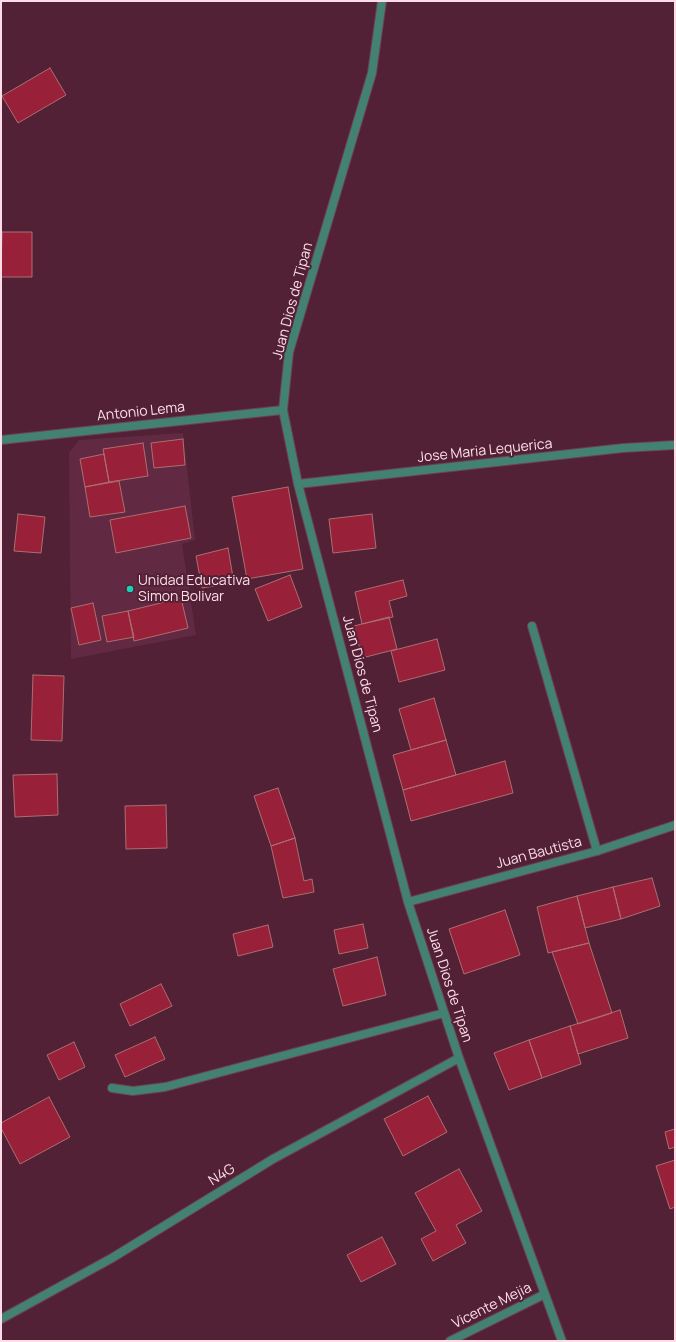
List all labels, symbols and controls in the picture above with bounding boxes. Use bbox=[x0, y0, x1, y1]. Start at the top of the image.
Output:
street label: Juan Dios de Tipan bbox=[269, 241, 317, 361]
street label: Antonio Lema bbox=[96, 399, 186, 425]
street label: Jose Maria Lequerica bbox=[417, 436, 553, 466]
place label: Unidad Educativa Simon Bolivar bbox=[138, 573, 250, 606]
marker: Unidad Educativa Simon Bolivar bbox=[125, 584, 135, 594]
street label: Juan Dios de Tipan bbox=[338, 614, 386, 734]
street label: Juan Bautista bbox=[494, 834, 584, 872]
street label: Juan Dios de Tipan bbox=[422, 925, 476, 1045]
street label: N4G bbox=[206, 1161, 238, 1189]
street label: Vicente Mejia bbox=[450, 1280, 534, 1332]

